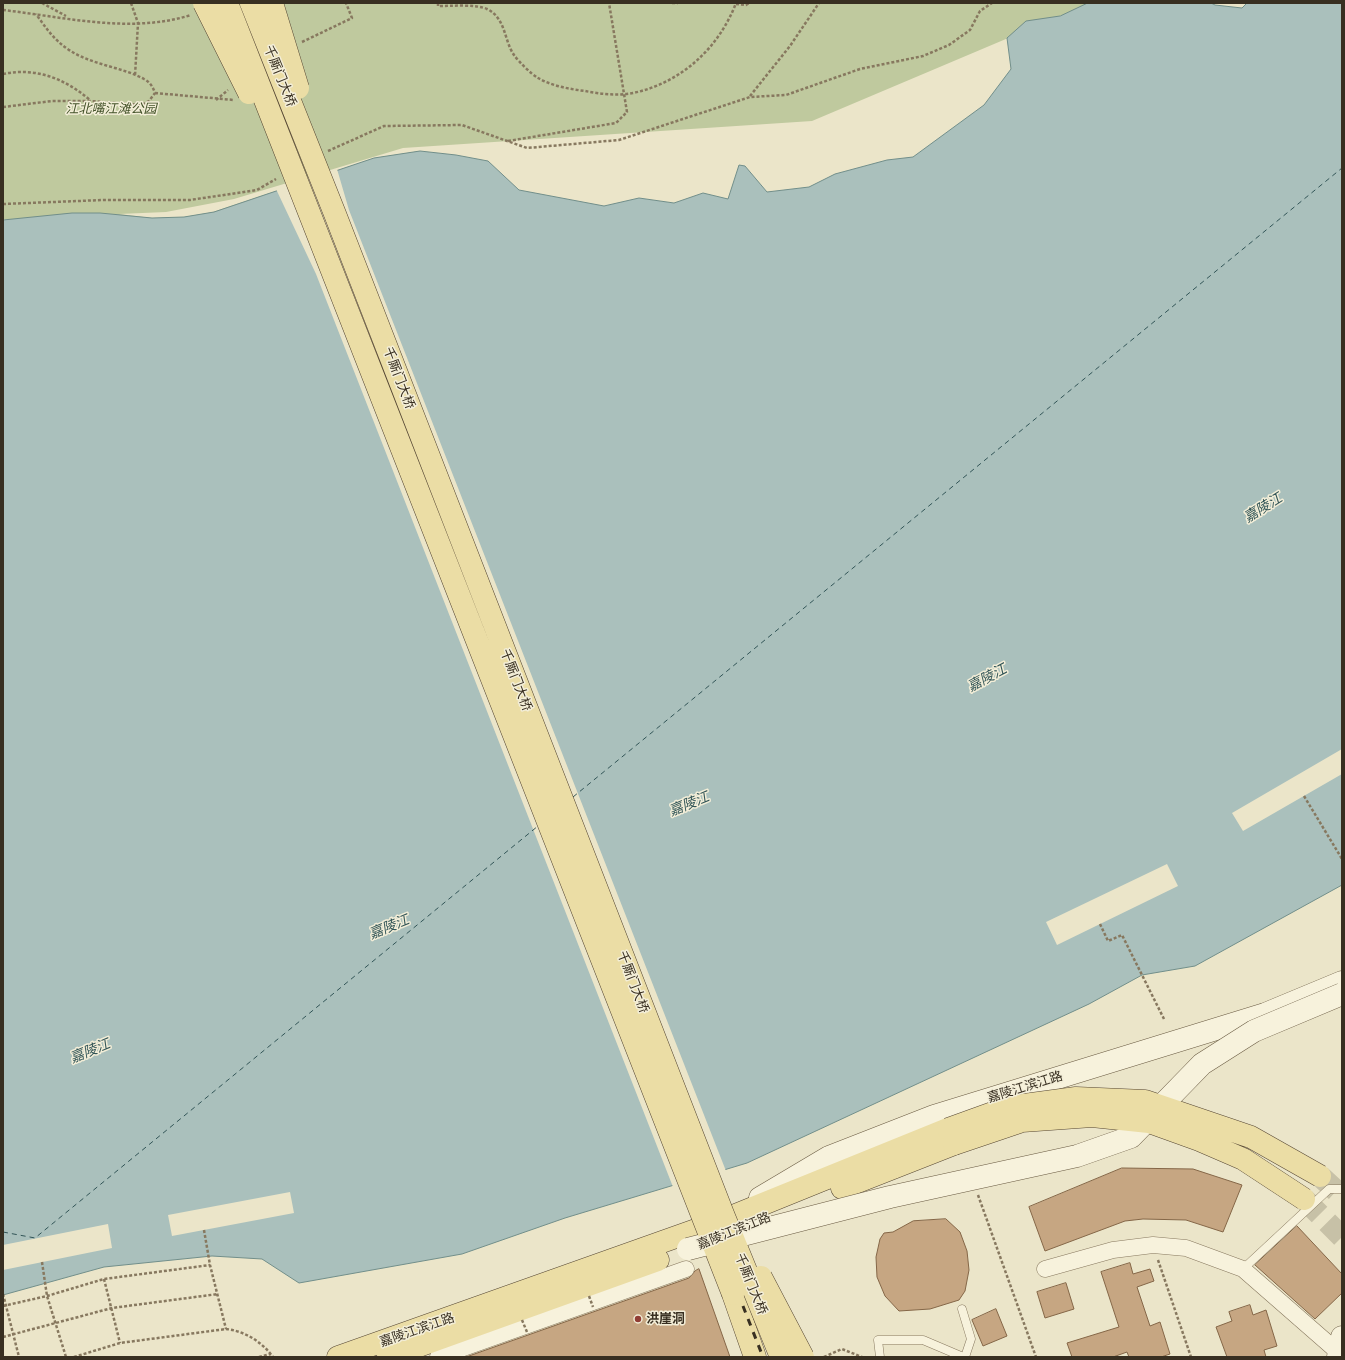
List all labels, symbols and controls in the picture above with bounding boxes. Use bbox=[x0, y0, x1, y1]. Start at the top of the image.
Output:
street label: 千厮门大桥 bbox=[261, 43, 299, 109]
park label: 江北嘴江滩公园 bbox=[66, 101, 156, 117]
street label: 千厮门大桥 bbox=[380, 345, 418, 411]
water label: 嘉陵江 bbox=[1241, 490, 1285, 526]
street label: 千厮门大桥 bbox=[497, 647, 535, 713]
water label: 嘉陵江 bbox=[965, 661, 1009, 695]
water label: 嘉陵江 bbox=[666, 788, 712, 820]
water label: 嘉陵江 bbox=[366, 911, 412, 943]
street label: 千厮门大桥 bbox=[614, 949, 652, 1015]
water label: 嘉陵江 bbox=[67, 1035, 113, 1067]
street label: 嘉陵江滨江路 bbox=[985, 1068, 1065, 1106]
street label: 嘉陵江滨江路 bbox=[695, 1209, 773, 1253]
street label: 千厮门大桥 bbox=[732, 1251, 770, 1317]
street label: 嘉陵江滨江路 bbox=[378, 1310, 456, 1350]
place label: 洪崖洞 bbox=[646, 1311, 685, 1327]
marker: 洪崖洞 bbox=[633, 1314, 643, 1324]

